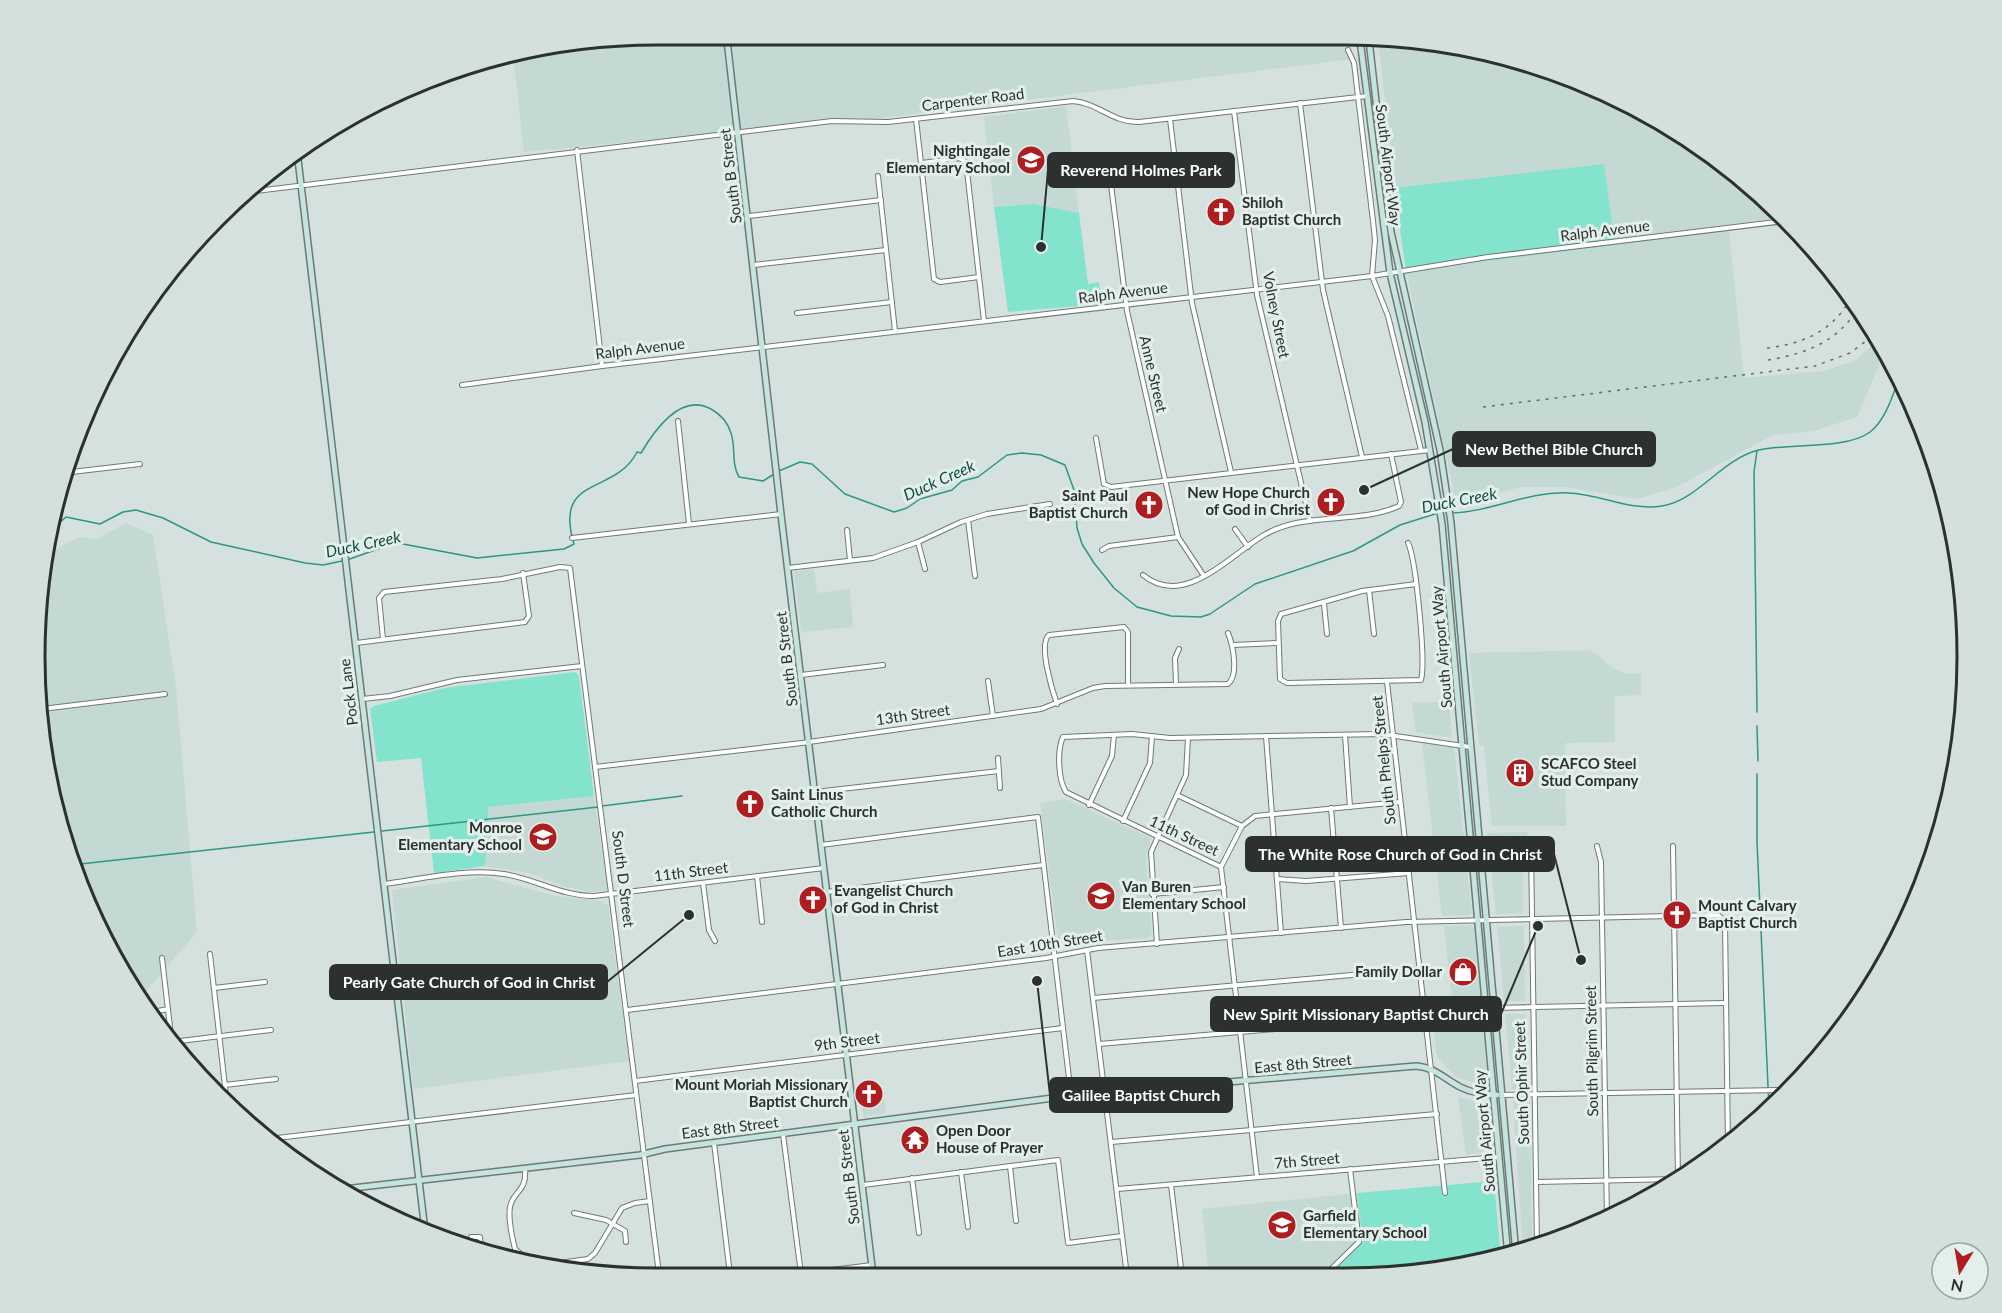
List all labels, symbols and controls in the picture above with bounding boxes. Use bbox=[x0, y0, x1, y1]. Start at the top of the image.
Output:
street label: Carpenter Road bbox=[921, 84, 1025, 114]
street label: South Airport Way bbox=[1373, 103, 1405, 227]
street label: South B Street bbox=[715, 127, 745, 225]
place label: Nightingale Elementary School bbox=[886, 141, 1010, 176]
school or university icon: Nightingale Elementary School bbox=[1015, 144, 1047, 176]
callout: Reverend Holmes Park bbox=[1048, 153, 1234, 187]
text: Reverend Holmes Park bbox=[1060, 160, 1222, 179]
place label: Shiloh Baptist Church bbox=[1242, 193, 1341, 228]
church icon: Shiloh Baptist Church bbox=[1205, 196, 1237, 228]
street label: Ralph Avenue bbox=[1559, 216, 1651, 244]
street label: Volney Street bbox=[1260, 270, 1294, 360]
street label: Ralph Avenue bbox=[1077, 278, 1169, 306]
street label: Ralph Avenue bbox=[594, 334, 686, 362]
street label: Anne Street bbox=[1136, 334, 1172, 414]
callout: New Bethel Bible Church bbox=[1453, 432, 1655, 466]
text: New Bethel Bible Church bbox=[1465, 439, 1643, 458]
water label: Duck Creek bbox=[900, 455, 978, 504]
place label: New Hope Church of God in Christ bbox=[1187, 483, 1310, 518]
water label: Duck Creek bbox=[1420, 483, 1499, 516]
place label: Saint Paul Baptist Church bbox=[1029, 486, 1128, 521]
church icon: New Hope Church of God in Christ bbox=[1315, 486, 1347, 518]
church icon: Saint Paul Baptist Church bbox=[1133, 489, 1165, 521]
water label: Duck Creek bbox=[324, 526, 403, 561]
street label: South Airport Way bbox=[1427, 585, 1455, 709]
street label: South B Street bbox=[771, 610, 801, 708]
street label: Pock Lane bbox=[335, 658, 361, 727]
street label: South Phelps Street bbox=[1367, 694, 1399, 825]
street label: 13th Street bbox=[875, 700, 952, 728]
place label: SCAFCO Steel Stud Company bbox=[1541, 754, 1638, 789]
building icon: SCAFCO Steel Stud Company bbox=[1504, 757, 1536, 789]
place label: Saint Linus Catholic Church bbox=[771, 785, 877, 820]
church icon: Saint Linus Catholic Church bbox=[734, 788, 766, 820]
street label: 11th Street bbox=[1147, 811, 1223, 859]
place label: Monroe Elementary School bbox=[398, 818, 522, 853]
school or university icon: Monroe Elementary School bbox=[527, 821, 559, 853]
street label: South D Street bbox=[609, 829, 639, 929]
callout: The White Rose Church of God in Christ bbox=[1246, 837, 1554, 871]
text: The White Rose Church of God in Christ bbox=[1258, 844, 1542, 863]
street label: 11th Street bbox=[653, 857, 730, 884]
place label: Van Buren Elementary School bbox=[1121, 877, 1246, 912]
school or university icon: Van Buren Elementary School bbox=[1085, 880, 1117, 912]
place label: Evangelist Church of God in Christ bbox=[834, 881, 953, 916]
church icon: Evangelist Church of God in Christ bbox=[797, 884, 829, 916]
place label: Mount Calvary Baptist Church bbox=[1698, 896, 1797, 931]
church icon: Mount Calvary Baptist Church bbox=[1661, 899, 1693, 931]
street label: East 10th Street bbox=[996, 926, 1104, 960]
shop icon: Family Dollar bbox=[1447, 956, 1479, 988]
place label: Family Dollar bbox=[1355, 962, 1442, 980]
callout: Pearly Gate Church of God in Christ bbox=[330, 965, 607, 999]
text: Pearly Gate Church of God in Christ bbox=[343, 972, 595, 991]
street label: South Pilgrim Street bbox=[1581, 985, 1601, 1117]
callout: New Spirit Missionary Baptist Church bbox=[1211, 997, 1501, 1031]
text: New Spirit Missionary Baptist Church bbox=[1223, 1004, 1489, 1023]
street label: South Ophir Street bbox=[1510, 1021, 1532, 1145]
street label: 9th Street bbox=[813, 1028, 881, 1054]
street label: East 8th Street bbox=[1254, 1050, 1353, 1076]
street label: South Airport Way bbox=[1470, 1069, 1498, 1193]
place label: Mount Moriah Missionary Baptist Church bbox=[675, 1075, 848, 1110]
church icon: Mount Moriah Missionary Baptist Church bbox=[853, 1078, 885, 1110]
callout: Galilee Baptist Church bbox=[1050, 1078, 1232, 1112]
text: Galilee Baptist Church bbox=[1062, 1085, 1220, 1104]
street label: East 8th Street bbox=[680, 1112, 780, 1142]
place label: Open Door House of Prayer bbox=[936, 1121, 1044, 1156]
temple icon: Open Door House of Prayer bbox=[899, 1124, 931, 1156]
street label: South B Street bbox=[833, 1128, 863, 1226]
street label: 7th Street bbox=[1273, 1148, 1341, 1172]
place label: Garfield Elementary School bbox=[1303, 1206, 1427, 1241]
school or university icon: Garfield Elementary School bbox=[1266, 1209, 1298, 1241]
north arrow bbox=[1930, 1241, 1990, 1301]
text: N bbox=[1949, 1276, 1965, 1297]

